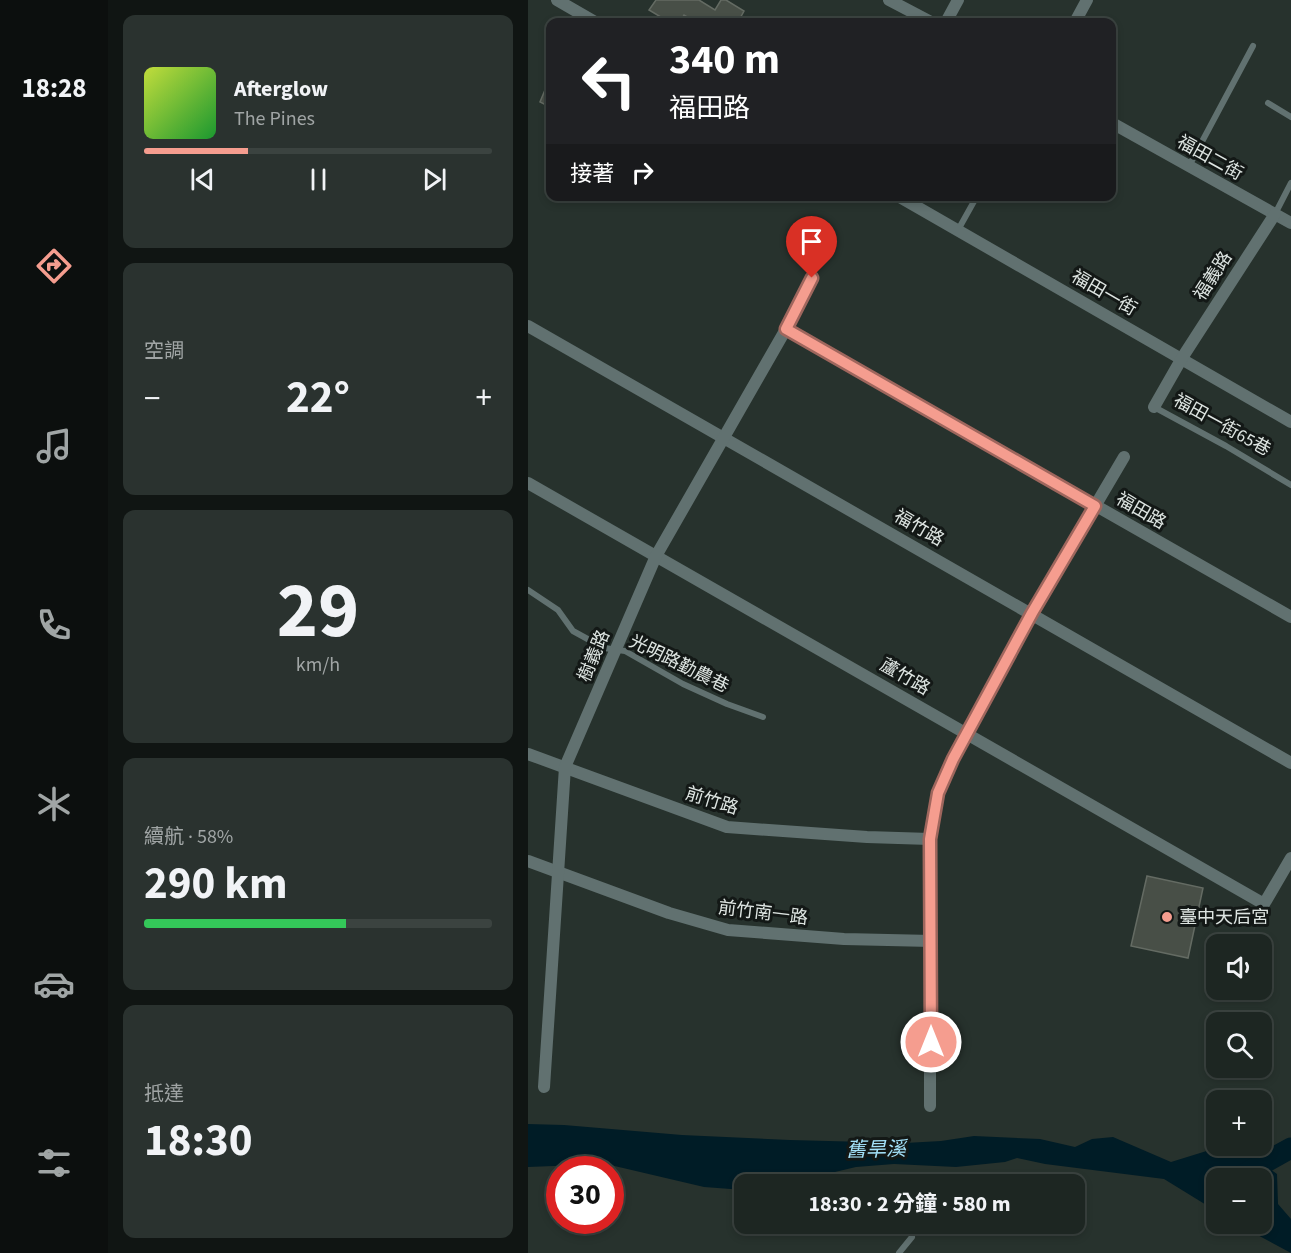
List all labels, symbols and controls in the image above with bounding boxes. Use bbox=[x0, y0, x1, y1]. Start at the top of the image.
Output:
text: 340 m bbox=[669, 30, 780, 90]
icon: left bbox=[570, 42, 648, 120]
text: 18:28 bbox=[21, 69, 87, 108]
text: Afterglow bbox=[234, 73, 328, 105]
text: 福田路 bbox=[669, 89, 750, 128]
text: The Pines bbox=[234, 105, 315, 133]
street label: 福田二街 bbox=[1172, 130, 1248, 186]
icon: right bbox=[626, 156, 659, 189]
text: 接著 bbox=[570, 158, 614, 190]
icon: previous bbox=[186, 163, 219, 196]
icon: pause bbox=[302, 163, 335, 196]
icon: next bbox=[418, 163, 451, 196]
pin bbox=[786, 216, 837, 278]
icon: arrive bbox=[795, 225, 828, 258]
icon: directions bbox=[33, 245, 75, 287]
street label: 福義路 bbox=[1188, 247, 1238, 305]
street label: 福田一街 bbox=[1067, 264, 1141, 322]
text: 空調 bbox=[144, 337, 184, 365]
text: 22° bbox=[286, 366, 350, 430]
text: − bbox=[144, 375, 160, 422]
text: + bbox=[476, 375, 492, 422]
street label: 福田一街65巷 bbox=[1169, 388, 1275, 462]
icon: music bbox=[33, 425, 75, 467]
street label: 福田路 bbox=[1111, 487, 1171, 535]
street label: 福竹路 bbox=[889, 504, 949, 552]
text: 29 bbox=[277, 556, 359, 667]
icon: phone bbox=[33, 604, 75, 646]
street label: 樹義路 bbox=[572, 626, 616, 686]
street label: 光明路勤農巷 bbox=[625, 629, 733, 699]
text: km/h bbox=[296, 651, 340, 679]
street label: 蘆竹路 bbox=[875, 653, 935, 701]
street label: 前竹路 bbox=[683, 781, 741, 821]
icon: climate bbox=[33, 783, 75, 825]
text: 續航 · 58% bbox=[144, 823, 233, 851]
text: 290 km bbox=[144, 852, 288, 916]
street label: 前竹南一路 bbox=[717, 895, 809, 931]
place label: 臺中天后宮 bbox=[1179, 905, 1269, 930]
marker: 臺中天后宮 bbox=[1160, 910, 1174, 924]
map controls bbox=[1206, 934, 1272, 1234]
button: sound bbox=[1206, 934, 1272, 1000]
icon: car bbox=[33, 963, 75, 1005]
position arrow bbox=[899, 1010, 963, 1074]
button: search bbox=[1206, 1012, 1272, 1078]
text: 抵達 bbox=[144, 1080, 184, 1108]
button: + bbox=[1206, 1090, 1272, 1156]
text: 18:30 bbox=[144, 1109, 253, 1173]
water label: 舊旱溪 bbox=[846, 1135, 909, 1165]
icon: filters bbox=[33, 1142, 75, 1184]
speed limit sign: 30 bbox=[546, 1156, 624, 1234]
button: − bbox=[1206, 1168, 1272, 1234]
text: 18:30 · 2 分鐘 · 580 m bbox=[809, 1188, 1010, 1220]

